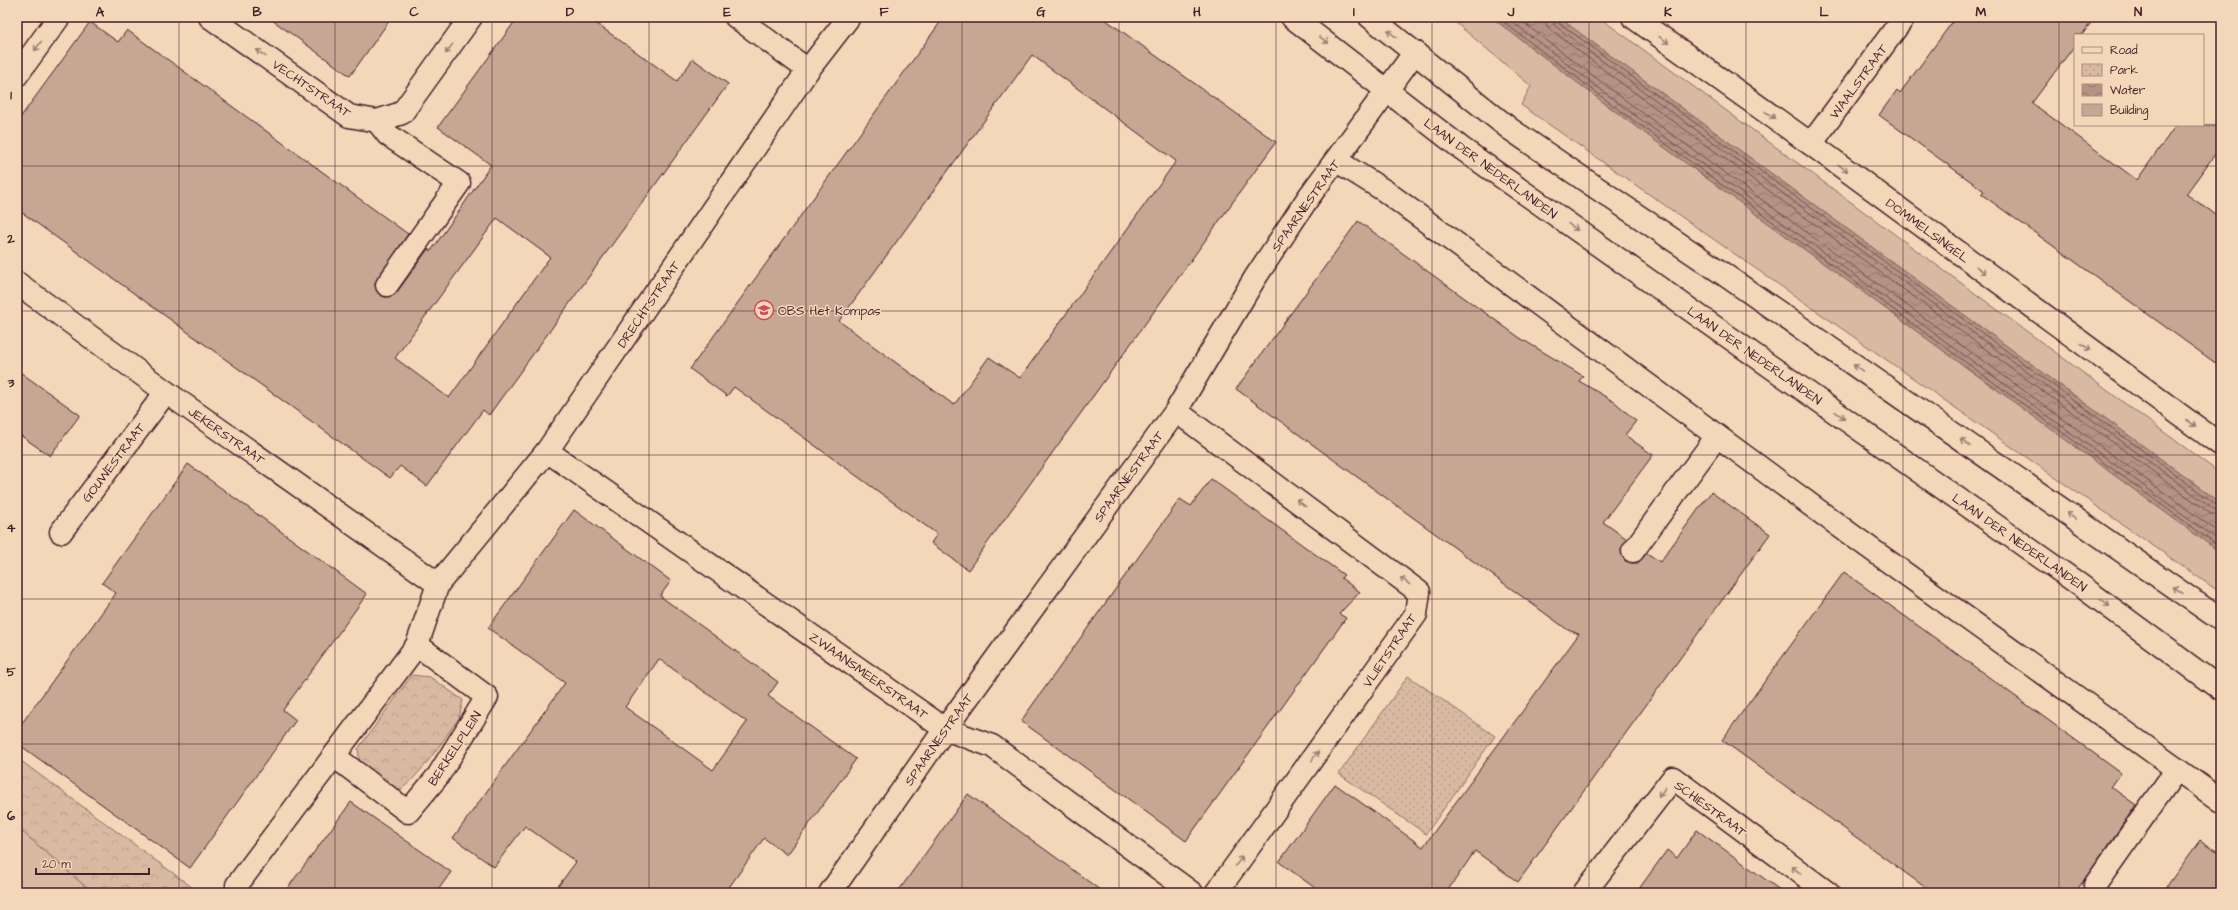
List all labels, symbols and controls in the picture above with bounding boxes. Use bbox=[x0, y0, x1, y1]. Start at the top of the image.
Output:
text: A bbox=[96, 3, 105, 21]
text: B bbox=[252, 3, 262, 21]
text: C bbox=[409, 3, 419, 21]
text: D bbox=[566, 3, 575, 21]
text: E bbox=[723, 3, 731, 21]
text: F bbox=[879, 3, 889, 21]
text: G bbox=[1036, 3, 1046, 21]
text: H bbox=[1193, 3, 1201, 21]
text: I bbox=[1353, 3, 1355, 21]
text: J bbox=[1507, 3, 1515, 21]
text: K bbox=[1664, 3, 1672, 21]
text: L bbox=[1819, 3, 1829, 21]
text: M bbox=[1976, 3, 1987, 21]
text: N bbox=[2134, 3, 2142, 21]
one-way arrow bbox=[1387, 30, 1398, 39]
legend bbox=[2074, 34, 2204, 126]
one-way arrow bbox=[1318, 36, 1329, 44]
one-way arrow bbox=[1659, 36, 1670, 44]
one-way arrow bbox=[34, 40, 42, 51]
street label: WAALSTRAAT bbox=[1826, 40, 1893, 123]
text: Road bbox=[2110, 42, 2138, 59]
one-way arrow bbox=[445, 43, 453, 54]
one-way arrow bbox=[256, 49, 267, 58]
street label: VECHTSTRAAT bbox=[268, 56, 355, 122]
text: Park bbox=[2110, 62, 2138, 79]
text: Water bbox=[2110, 82, 2146, 99]
text: 1 bbox=[10, 86, 12, 104]
text: Building bbox=[2110, 102, 2148, 120]
one-way arrow bbox=[1765, 111, 1776, 119]
street label: LAAN DER NEDERLANDEN bbox=[1420, 114, 1561, 223]
street label: SPAARNESTRAAT bbox=[1267, 155, 1345, 255]
one-way arrow bbox=[1837, 163, 1848, 172]
street label: DOMMELSINGEL bbox=[1882, 194, 1973, 267]
one-way arrow bbox=[1568, 223, 1579, 231]
text: 2 bbox=[6, 230, 15, 248]
street label: DRECHTSTRAAT bbox=[613, 257, 685, 351]
one-way arrow bbox=[1975, 266, 1986, 274]
school or university icon: OBS Het Kompas bbox=[753, 299, 775, 321]
place label: OBS Het Kompas bbox=[778, 302, 881, 320]
street label: LAAN DER NEDERLANDEN bbox=[1683, 302, 1825, 409]
one-way arrow bbox=[2080, 342, 2091, 351]
one-way arrow bbox=[1852, 364, 1863, 372]
text: 3 bbox=[7, 374, 15, 392]
street label: JEKERSTRAAT bbox=[184, 403, 269, 469]
one-way arrow bbox=[1834, 411, 1845, 419]
street label: GOUWESTRAAT bbox=[78, 418, 150, 506]
one-way arrow bbox=[2185, 419, 2196, 427]
street label: SPAARNESTRAAT bbox=[1090, 427, 1169, 526]
one-way arrow bbox=[1959, 438, 1970, 446]
street label: LAAN DER NEDERLANDEN bbox=[1948, 489, 2090, 596]
one-way arrow bbox=[1295, 498, 1306, 507]
one-way arrow bbox=[2066, 512, 2077, 520]
text: 4 bbox=[7, 519, 16, 537]
one-way arrow bbox=[1399, 577, 1410, 585]
one-way arrow bbox=[2173, 586, 2184, 594]
one-way arrow bbox=[2099, 599, 2110, 607]
street label: VLIETSTRAAT bbox=[1358, 609, 1422, 691]
street label: ZWAANSMEERSTRAAT bbox=[805, 628, 932, 724]
text: 5 bbox=[6, 663, 16, 681]
street label: SPAARNESTRAAT bbox=[900, 689, 978, 789]
street label: BERKELPLEIN bbox=[424, 708, 486, 789]
one-way arrow bbox=[1311, 751, 1319, 762]
street label: SCHIESTRAAT bbox=[1671, 776, 1751, 842]
one-way arrow bbox=[1657, 787, 1666, 798]
text: 6 bbox=[7, 807, 16, 825]
scale bar bbox=[36, 850, 149, 876]
text: 20 m bbox=[42, 856, 71, 873]
one-way arrow bbox=[1235, 856, 1243, 867]
one-way arrow bbox=[1791, 866, 1802, 874]

